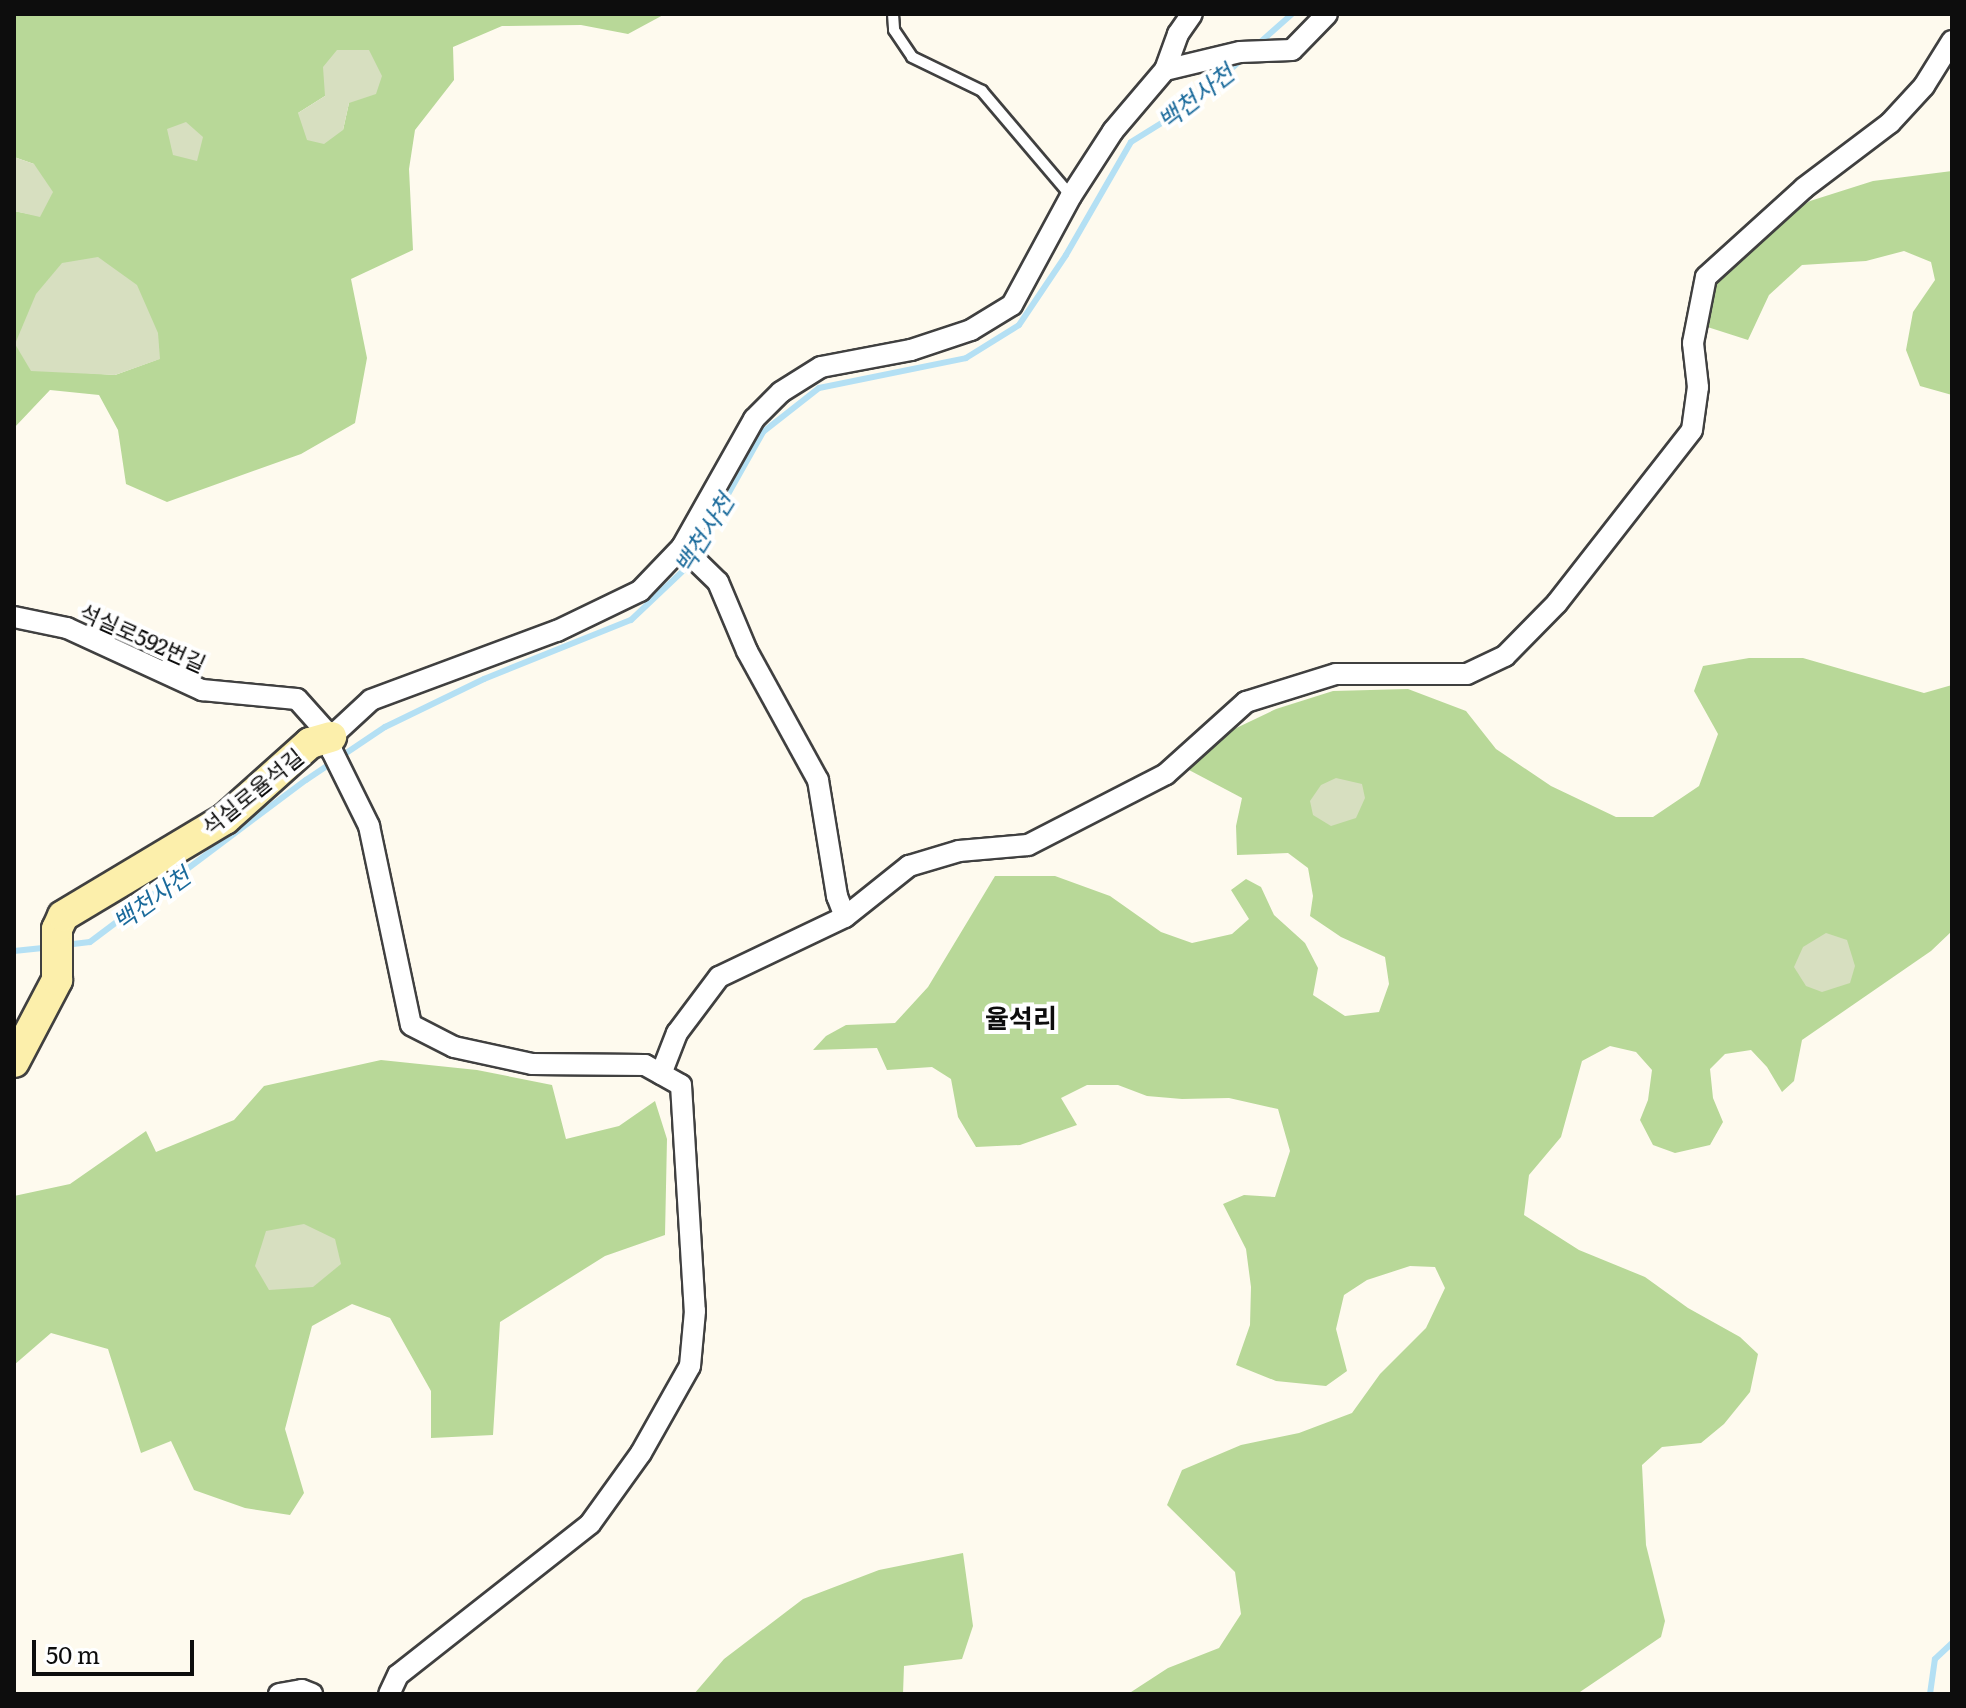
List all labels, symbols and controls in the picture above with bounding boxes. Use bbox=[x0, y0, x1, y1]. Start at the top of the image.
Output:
water label: 백천사천 bbox=[1151, 57, 1239, 135]
water label: 백천사천 bbox=[667, 488, 739, 578]
street label: 석실로592번길 bbox=[76, 598, 210, 676]
street label: 석실로율석길 bbox=[197, 743, 307, 839]
water label: 백천사천 bbox=[107, 860, 195, 936]
district label: 율석리 bbox=[985, 1001, 1057, 1033]
scale bar bbox=[36, 1624, 198, 1674]
text: 50 m bbox=[46, 1636, 100, 1671]

